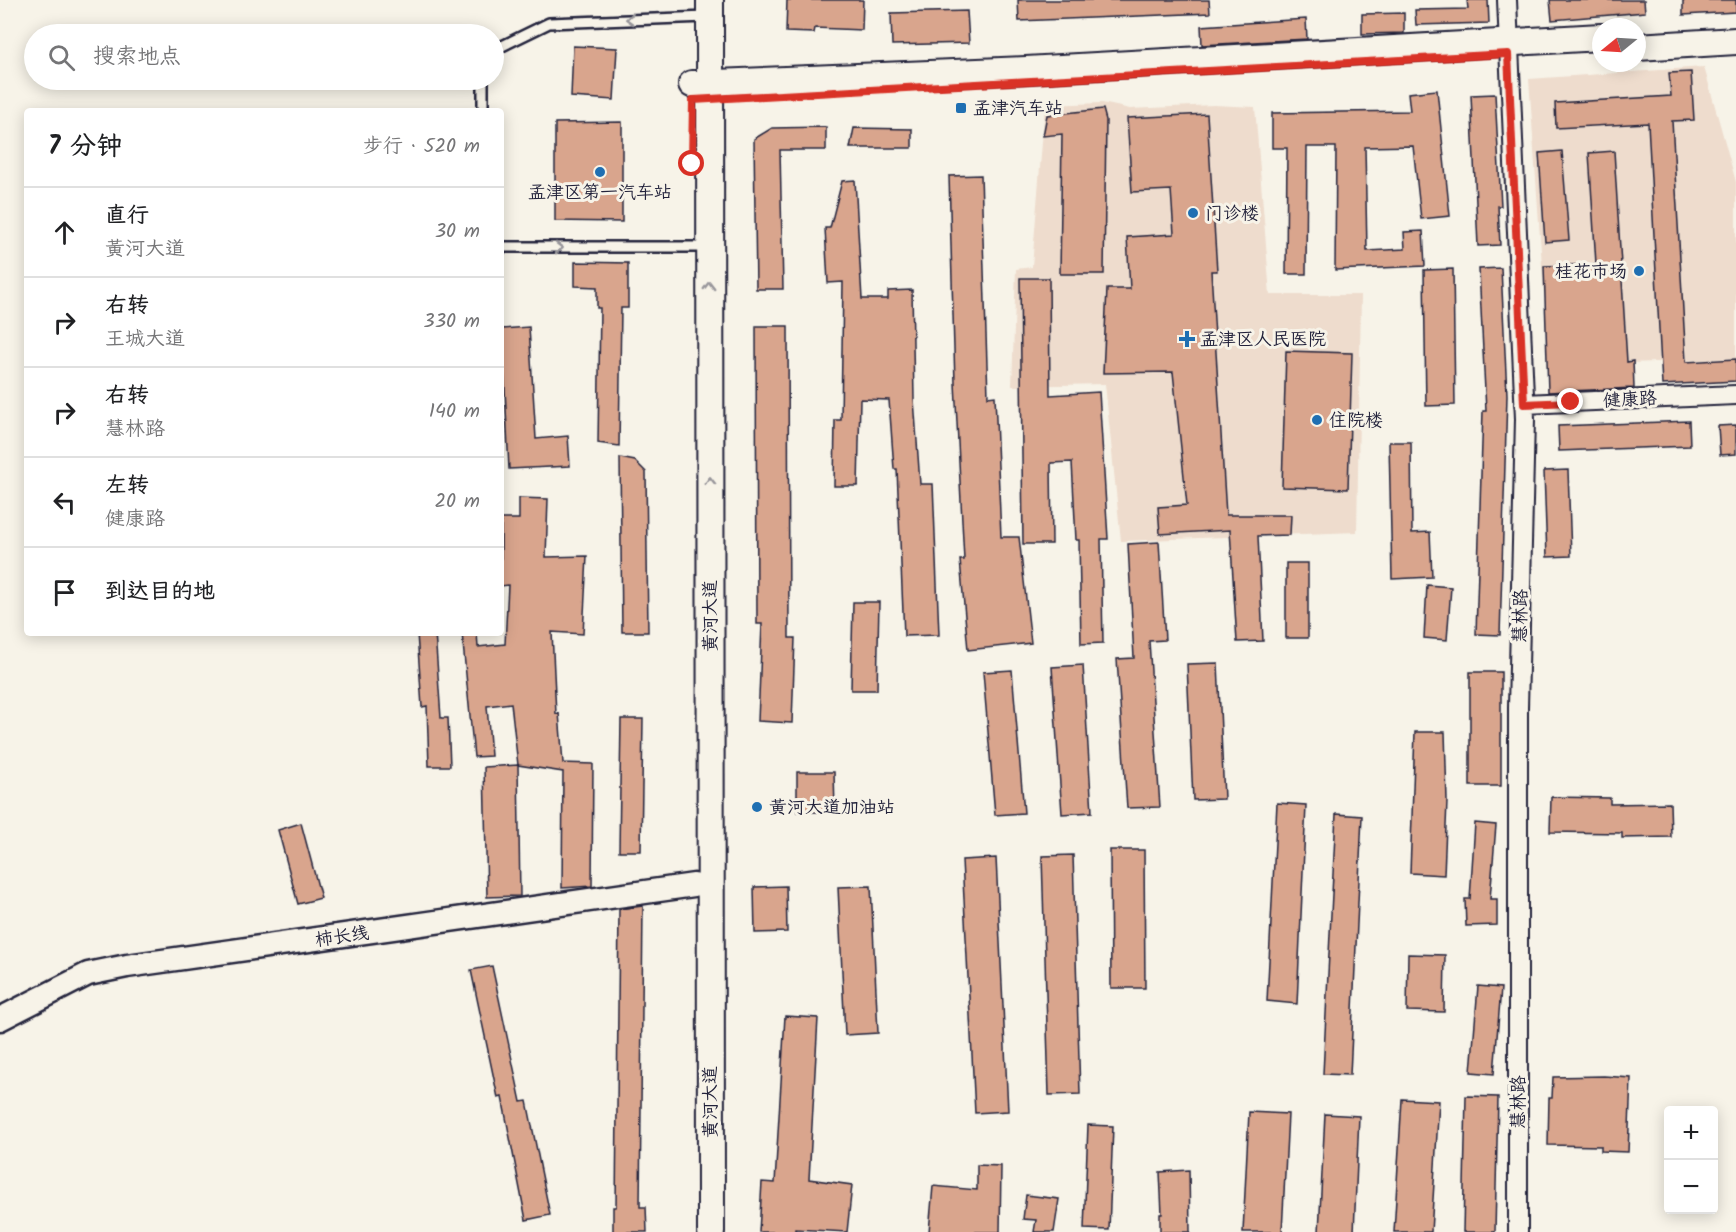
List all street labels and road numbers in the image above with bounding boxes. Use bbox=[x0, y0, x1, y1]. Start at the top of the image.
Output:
street label: 健康路 bbox=[1602, 385, 1658, 416]
street label: 黄河大道 bbox=[697, 580, 726, 652]
street label: 慧林路 bbox=[1507, 589, 1536, 643]
street label: 柿长线 bbox=[313, 919, 371, 956]
street label: 黄河大道 bbox=[697, 1066, 726, 1138]
street label: 慧林路 bbox=[1505, 1075, 1534, 1129]

